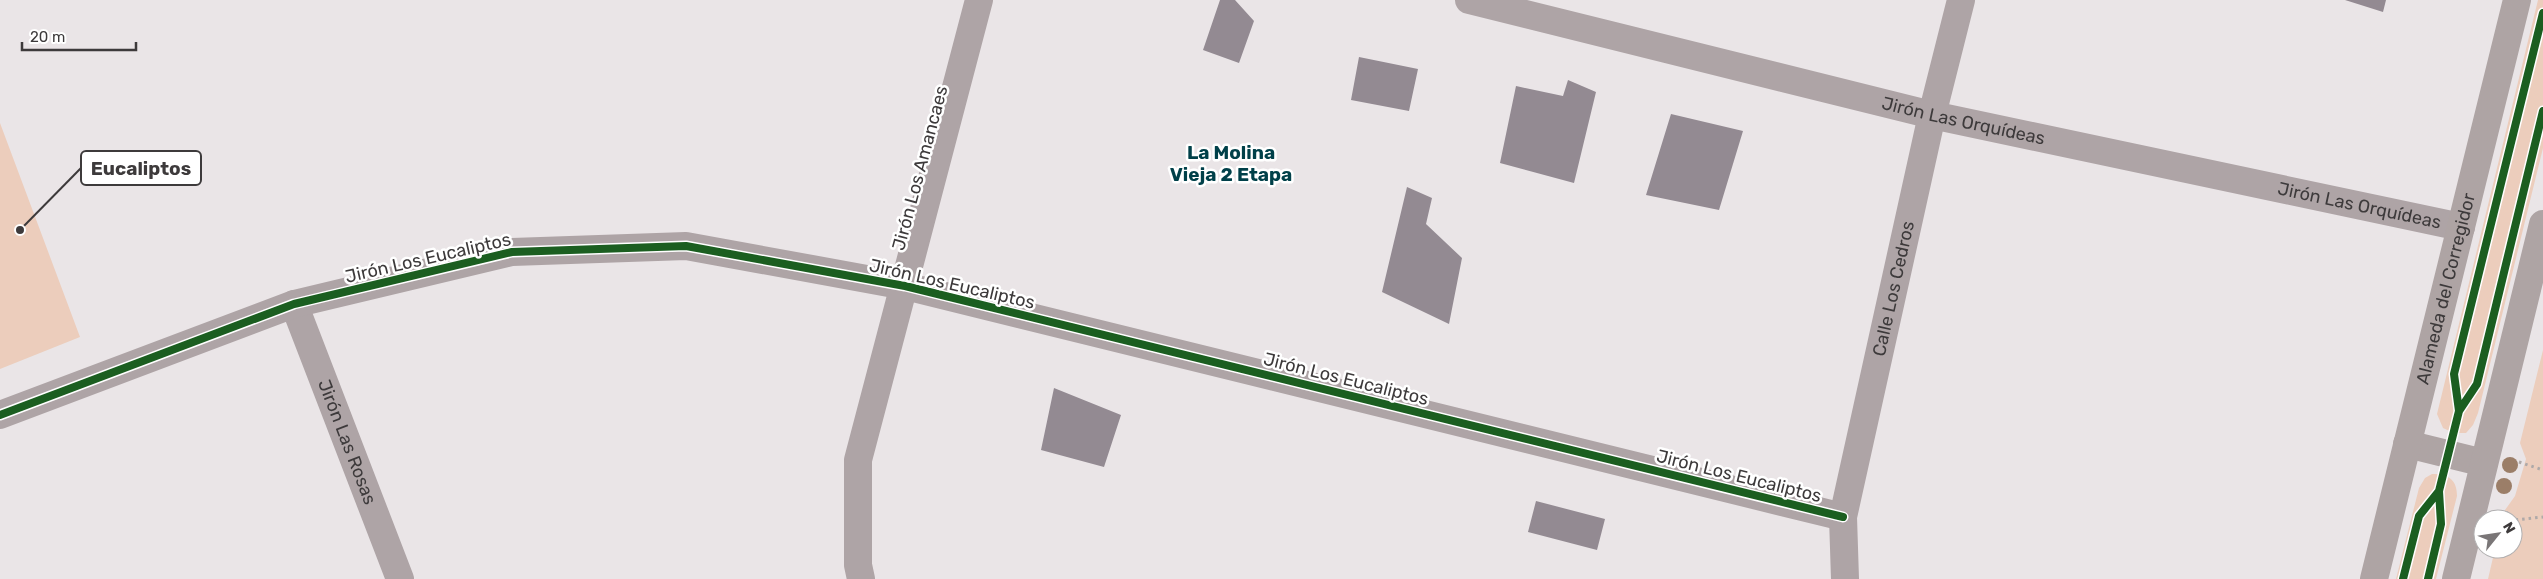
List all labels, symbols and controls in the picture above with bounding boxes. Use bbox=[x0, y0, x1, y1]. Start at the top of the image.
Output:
scale bar bbox=[22, 20, 136, 52]
text: 20 m bbox=[30, 28, 65, 46]
street label: Jirón Los Amancaes bbox=[887, 83, 953, 253]
street label: Jirón Las Orquídeas bbox=[1880, 92, 2047, 150]
district label: La Molina Vieja 2 Etapa bbox=[1170, 141, 1292, 186]
callout: Eucaliptos bbox=[81, 151, 201, 185]
text: Eucaliptos bbox=[91, 157, 191, 180]
street label: Jirón Las Orquídeas bbox=[2276, 177, 2443, 234]
street label: Alameda del Corregidor bbox=[2411, 191, 2480, 387]
street label: Calle Los Cedros bbox=[1868, 219, 1919, 358]
street label: Jirón Los Eucaliptos bbox=[343, 228, 513, 288]
street label: Jirón Los Eucaliptos bbox=[867, 254, 1037, 314]
street label: Jirón Los Eucaliptos bbox=[1261, 348, 1431, 410]
street label: Jirón Las Rosas bbox=[313, 376, 381, 508]
street label: Jirón Los Eucaliptos bbox=[1654, 445, 1824, 507]
north arrow bbox=[2473, 509, 2523, 559]
text: N bbox=[2499, 519, 2519, 536]

